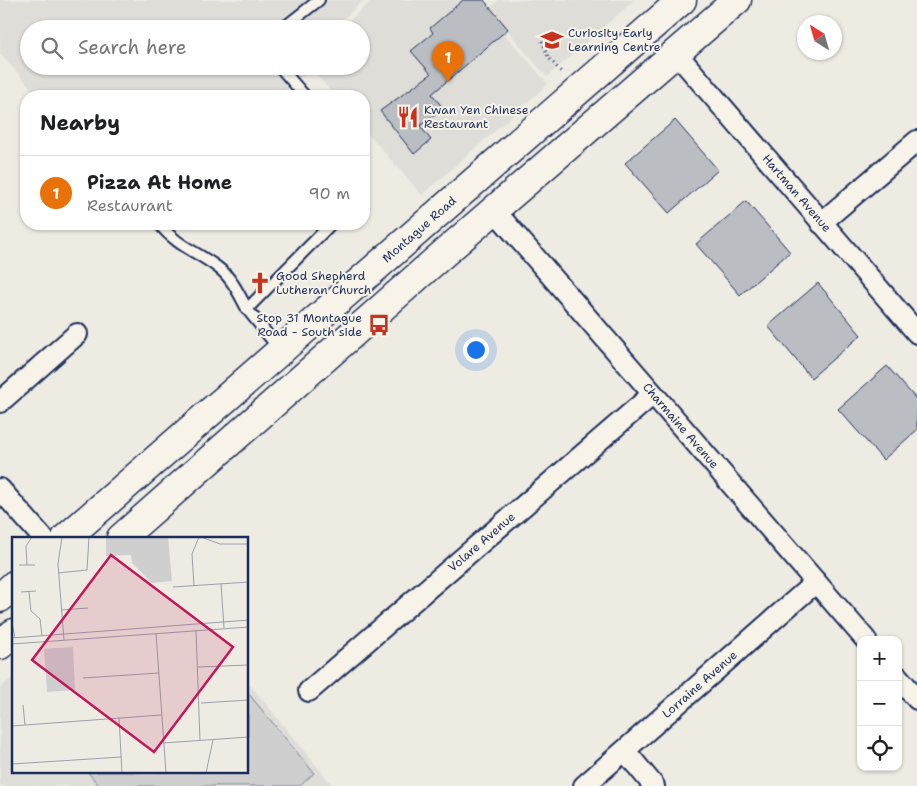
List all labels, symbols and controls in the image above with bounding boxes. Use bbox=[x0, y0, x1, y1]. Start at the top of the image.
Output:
north arrow bbox=[797, 15, 842, 60]
search box bbox=[20, 20, 370, 75]
place label: Curiosity Early Learning Centre bbox=[568, 25, 661, 55]
school or university icon: Curiosity Early Learning Centre bbox=[539, 27, 565, 53]
icon: search bbox=[38, 34, 66, 62]
text: Search here bbox=[78, 35, 187, 60]
pin: 1 bbox=[432, 41, 464, 82]
place label: Kwan Yen Chinese Restaurant bbox=[424, 102, 529, 132]
restaurant icon: Kwan Yen Chinese Restaurant bbox=[395, 104, 421, 130]
text: Nearby bbox=[40, 109, 120, 137]
street label: Hartman Avenue bbox=[759, 151, 835, 236]
text: Pizza At Home bbox=[87, 170, 232, 195]
text: 1 bbox=[52, 183, 60, 204]
text: 90 m bbox=[309, 183, 350, 204]
street label: Montague Road bbox=[379, 192, 460, 266]
text: Restaurant bbox=[87, 195, 173, 216]
place label: Good Shepherd Lutheran Church bbox=[276, 268, 371, 298]
church icon: Good Shepherd Lutheran Church bbox=[247, 270, 273, 296]
place label: Stop 31 Montague Road - South side bbox=[256, 310, 362, 340]
bus stop icon: Stop 31 Montague Road - South side bbox=[366, 312, 392, 338]
your location bbox=[463, 337, 489, 363]
street label: Charmaine Avenue bbox=[639, 379, 722, 472]
street label: Volare Avenue bbox=[445, 509, 519, 575]
inset map bbox=[12, 537, 249, 774]
map controls bbox=[857, 636, 902, 771]
button: + bbox=[857, 636, 902, 681]
street label: Lorraine Avenue bbox=[659, 647, 741, 722]
button: − bbox=[857, 681, 902, 726]
button: locate bbox=[857, 726, 902, 771]

